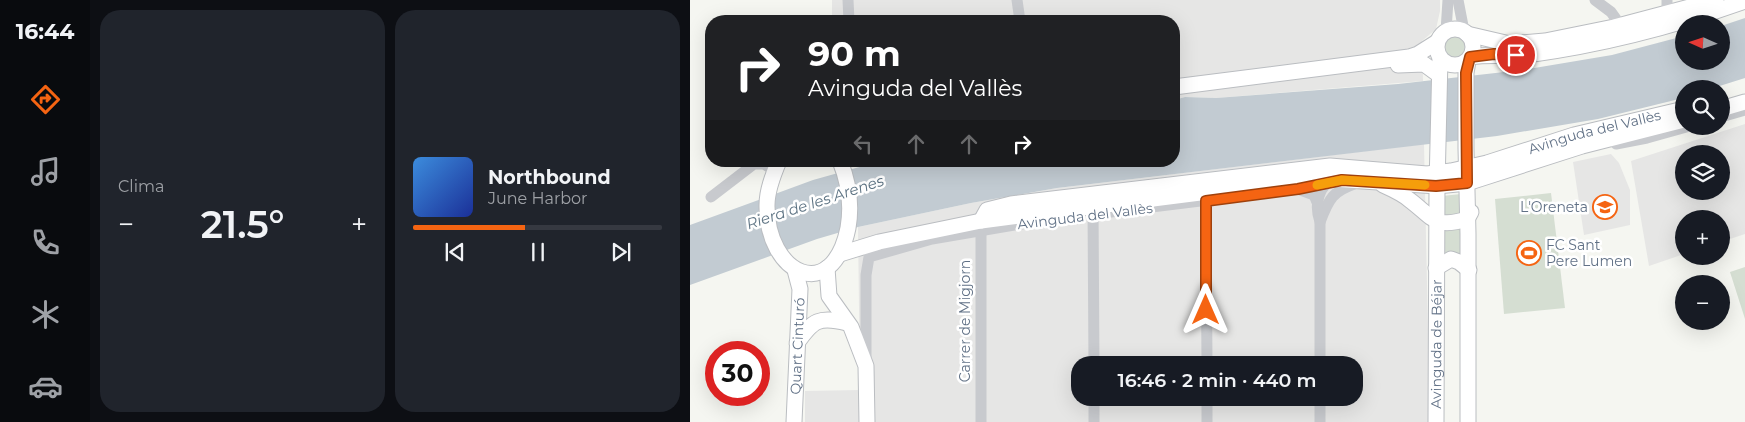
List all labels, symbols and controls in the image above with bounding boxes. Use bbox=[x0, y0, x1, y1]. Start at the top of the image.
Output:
north arrow bbox=[1675, 15, 1730, 70]
map controls bbox=[1675, 15, 1730, 330]
text: 16:44 bbox=[16, 18, 74, 45]
text: 90 m bbox=[808, 32, 901, 75]
pin bbox=[1495, 34, 1537, 76]
icon: right bbox=[725, 35, 790, 100]
icon: arrive bbox=[1502, 41, 1530, 69]
text: Avinguda del Vallès bbox=[808, 75, 1022, 102]
button: search bbox=[1675, 80, 1730, 135]
icon: directions bbox=[28, 82, 63, 117]
street label: Avinguda del Vallès bbox=[1526, 106, 1663, 158]
icon: left bbox=[849, 130, 877, 158]
icon: ahead bbox=[902, 130, 930, 158]
icon: ahead bbox=[955, 130, 983, 158]
icon: right bbox=[1008, 130, 1036, 158]
button: layers bbox=[1675, 145, 1730, 200]
icon: music bbox=[28, 154, 63, 189]
text: Northbound bbox=[488, 166, 611, 189]
water label: Riera de les Arenes bbox=[744, 171, 887, 233]
text: Clima bbox=[118, 177, 164, 196]
text: June Harbor bbox=[488, 189, 587, 208]
school or university icon: L'Oreneta bbox=[1592, 194, 1618, 220]
place label: L'Oreneta bbox=[1520, 198, 1588, 216]
street label: Avinguda del Vallès bbox=[1016, 199, 1154, 233]
text: 21.5° bbox=[201, 201, 284, 248]
text: − bbox=[118, 207, 134, 241]
text: + bbox=[351, 207, 367, 241]
button: + bbox=[1675, 210, 1730, 265]
icon: phone bbox=[28, 225, 63, 260]
place label: FC Sant Pere Lumen bbox=[1546, 236, 1632, 270]
icon: previous bbox=[441, 238, 469, 266]
icon: pause bbox=[524, 238, 552, 266]
icon: next bbox=[607, 238, 635, 266]
sports icon: FC Sant Pere Lumen bbox=[1516, 240, 1542, 266]
street label: Carrer de Migjorn bbox=[956, 260, 974, 382]
button: − bbox=[1675, 275, 1730, 330]
street label: Avinguda de Béjar bbox=[1427, 279, 1446, 409]
position arrow bbox=[1179, 283, 1231, 335]
icon: climate bbox=[28, 297, 63, 332]
street label: Quart Cinturó bbox=[786, 297, 809, 395]
speed limit sign: 30 bbox=[705, 341, 770, 406]
icon: car bbox=[28, 369, 63, 404]
text: 16:46 · 2 min · 440 m bbox=[1117, 369, 1317, 392]

